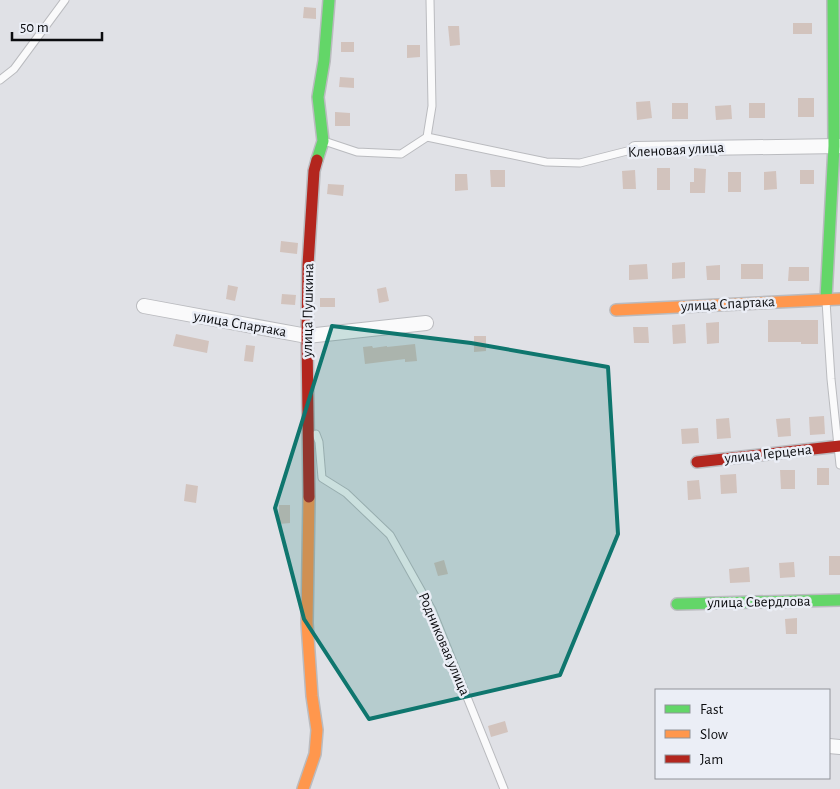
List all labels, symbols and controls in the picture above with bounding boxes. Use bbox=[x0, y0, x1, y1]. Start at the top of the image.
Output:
scale bar bbox=[12, 10, 102, 42]
text: 50 m bbox=[20, 20, 49, 35]
street label: Кленовая улица bbox=[627, 140, 725, 160]
street label: улица Пушкина bbox=[300, 263, 316, 358]
street label: улица Спартака bbox=[680, 294, 775, 314]
street label: улица Спартака bbox=[191, 308, 288, 340]
street label: улица Герцена bbox=[723, 442, 812, 466]
street label: Родниковая улица bbox=[416, 590, 472, 698]
street label: улица Свердлова bbox=[706, 594, 811, 610]
legend bbox=[655, 689, 830, 779]
text: Fast bbox=[700, 702, 724, 717]
text: Slow bbox=[700, 727, 728, 742]
text: Jam bbox=[700, 752, 723, 767]

